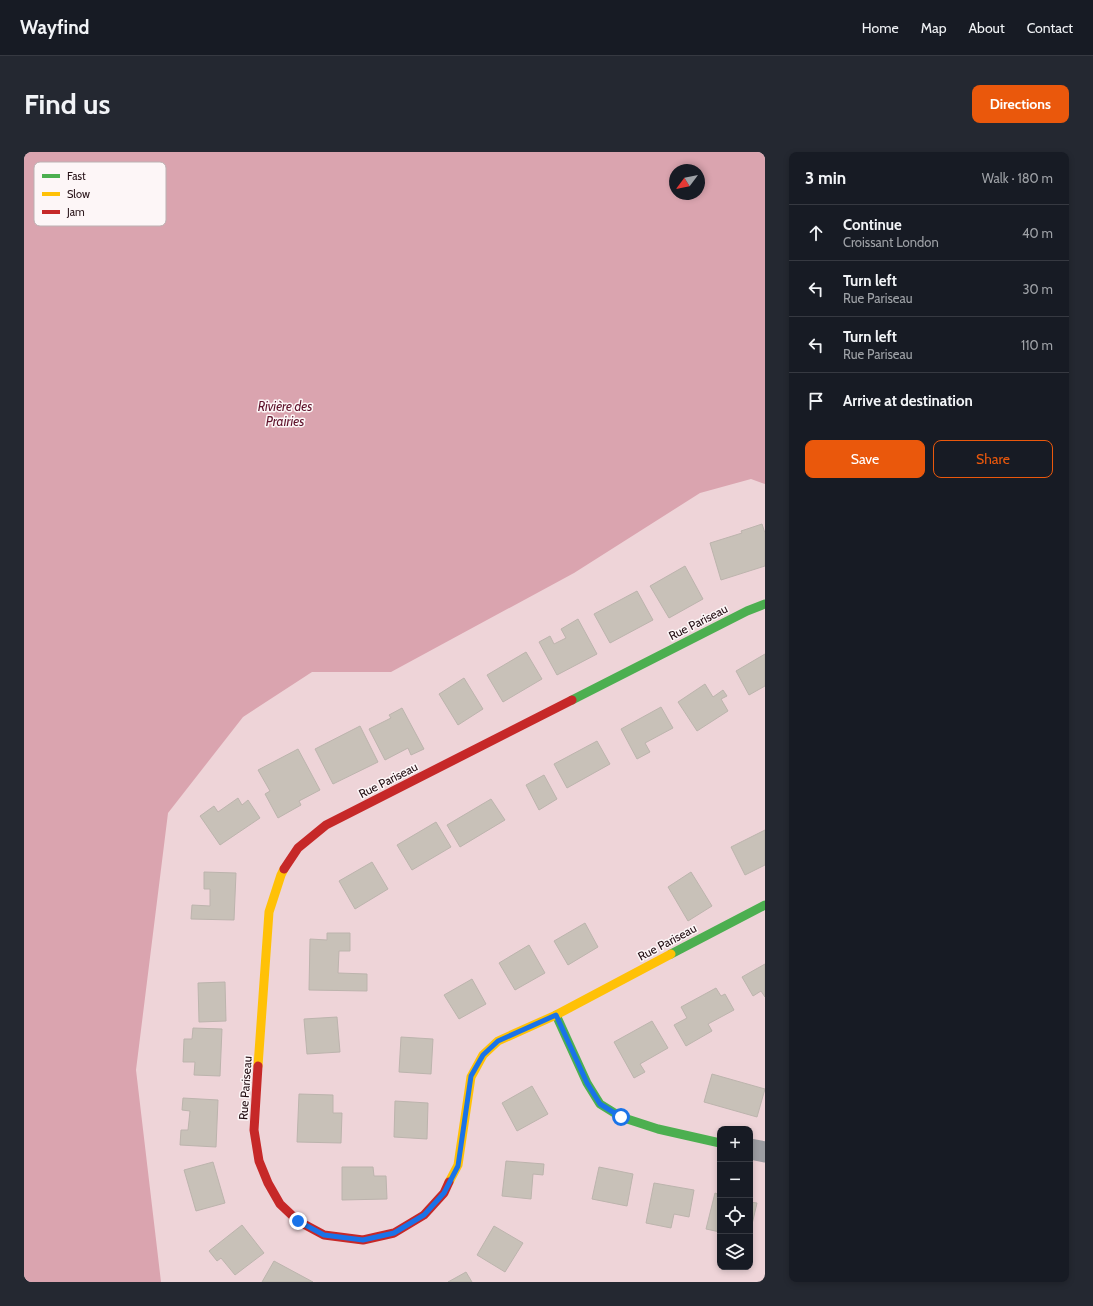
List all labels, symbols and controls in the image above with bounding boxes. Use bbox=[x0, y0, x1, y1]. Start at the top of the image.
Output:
text: Wayfind bbox=[20, 16, 89, 39]
text: Home bbox=[862, 19, 899, 37]
text: Map bbox=[921, 19, 946, 37]
text: About bbox=[968, 19, 1005, 37]
text: Contact bbox=[1027, 19, 1073, 37]
button: Directions bbox=[972, 85, 1069, 123]
text: Find us bbox=[24, 87, 110, 121]
legend bbox=[34, 162, 166, 226]
north arrow bbox=[669, 164, 705, 200]
text: 3 min bbox=[805, 168, 846, 188]
text: Fast bbox=[67, 169, 86, 183]
text: Walk · 180 m bbox=[982, 170, 1053, 186]
text: Slow bbox=[67, 187, 90, 201]
text: Jam bbox=[66, 205, 85, 219]
text: Continue bbox=[843, 216, 902, 234]
icon: ahead bbox=[805, 222, 827, 244]
text: 40 m bbox=[1022, 225, 1053, 241]
text: Croissant London bbox=[843, 234, 939, 250]
text: Turn left bbox=[843, 272, 897, 290]
icon: left bbox=[805, 278, 827, 300]
text: 30 m bbox=[1023, 281, 1053, 297]
text: Rue Pariseau bbox=[843, 290, 913, 306]
text: Turn left bbox=[843, 328, 897, 346]
icon: left bbox=[805, 334, 827, 356]
text: 110 m bbox=[1021, 337, 1053, 353]
text: Rue Pariseau bbox=[843, 346, 913, 362]
icon: arrive bbox=[805, 390, 827, 412]
text: Arrive at destination bbox=[843, 392, 973, 410]
water label: Rivière des Prairies bbox=[258, 398, 312, 429]
button: Save bbox=[805, 440, 925, 478]
button: Share bbox=[933, 440, 1053, 478]
street label: Rue Pariseau bbox=[666, 601, 730, 643]
street label: Rue Pariseau bbox=[356, 759, 420, 801]
street label: Rue Pariseau bbox=[635, 920, 699, 964]
street label: Rue Pariseau bbox=[235, 1055, 255, 1121]
route start bbox=[612, 1108, 630, 1126]
map controls bbox=[717, 1126, 753, 1270]
button: + bbox=[717, 1126, 753, 1162]
button: − bbox=[717, 1162, 753, 1198]
button: locate bbox=[717, 1198, 753, 1234]
route end bbox=[289, 1212, 307, 1230]
button: layers bbox=[717, 1234, 753, 1270]

